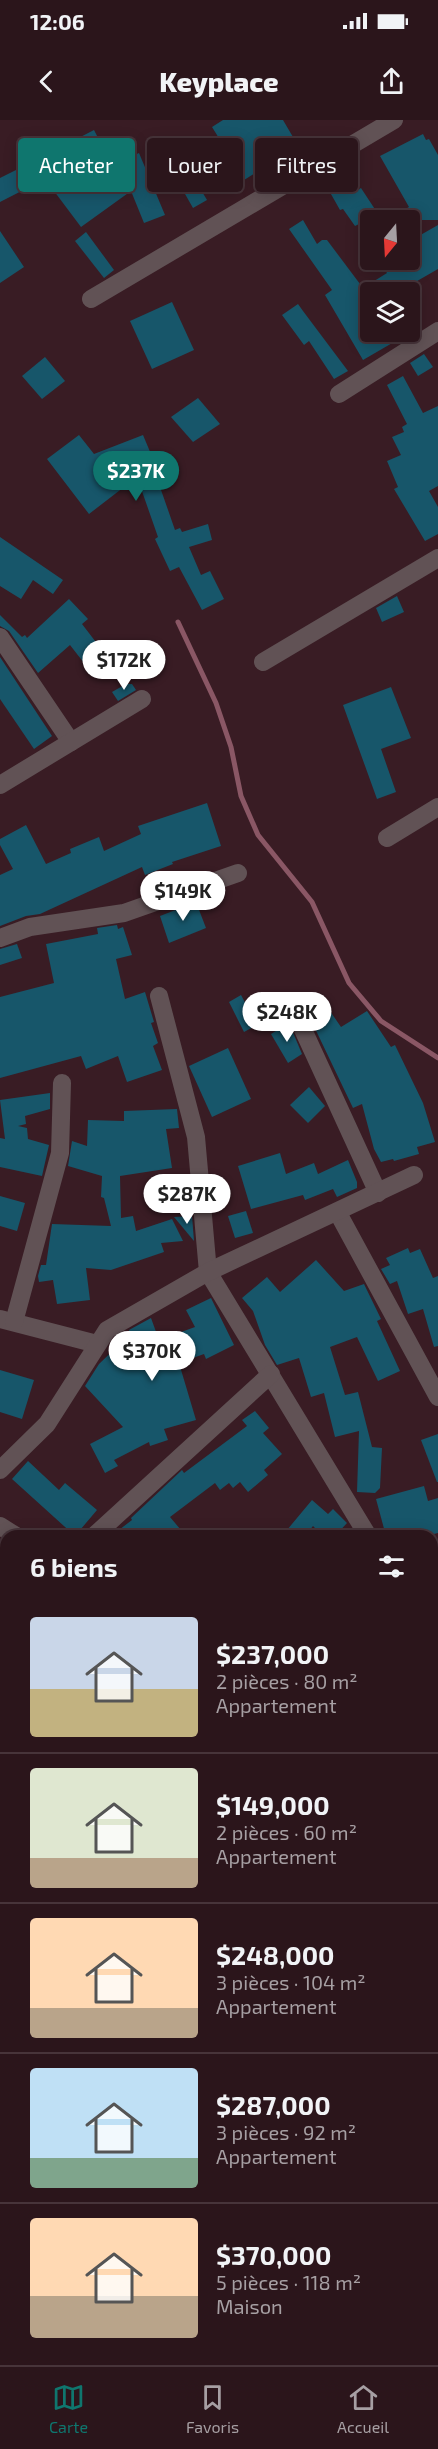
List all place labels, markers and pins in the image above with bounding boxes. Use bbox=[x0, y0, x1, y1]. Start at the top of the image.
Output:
pin: $237K bbox=[94, 451, 178, 502]
pin: $172K bbox=[82, 640, 166, 691]
pin: $149K bbox=[141, 871, 225, 922]
pin: $248K bbox=[245, 992, 329, 1043]
pin: $287K bbox=[145, 1174, 229, 1225]
pin: $370K bbox=[110, 1331, 194, 1382]

